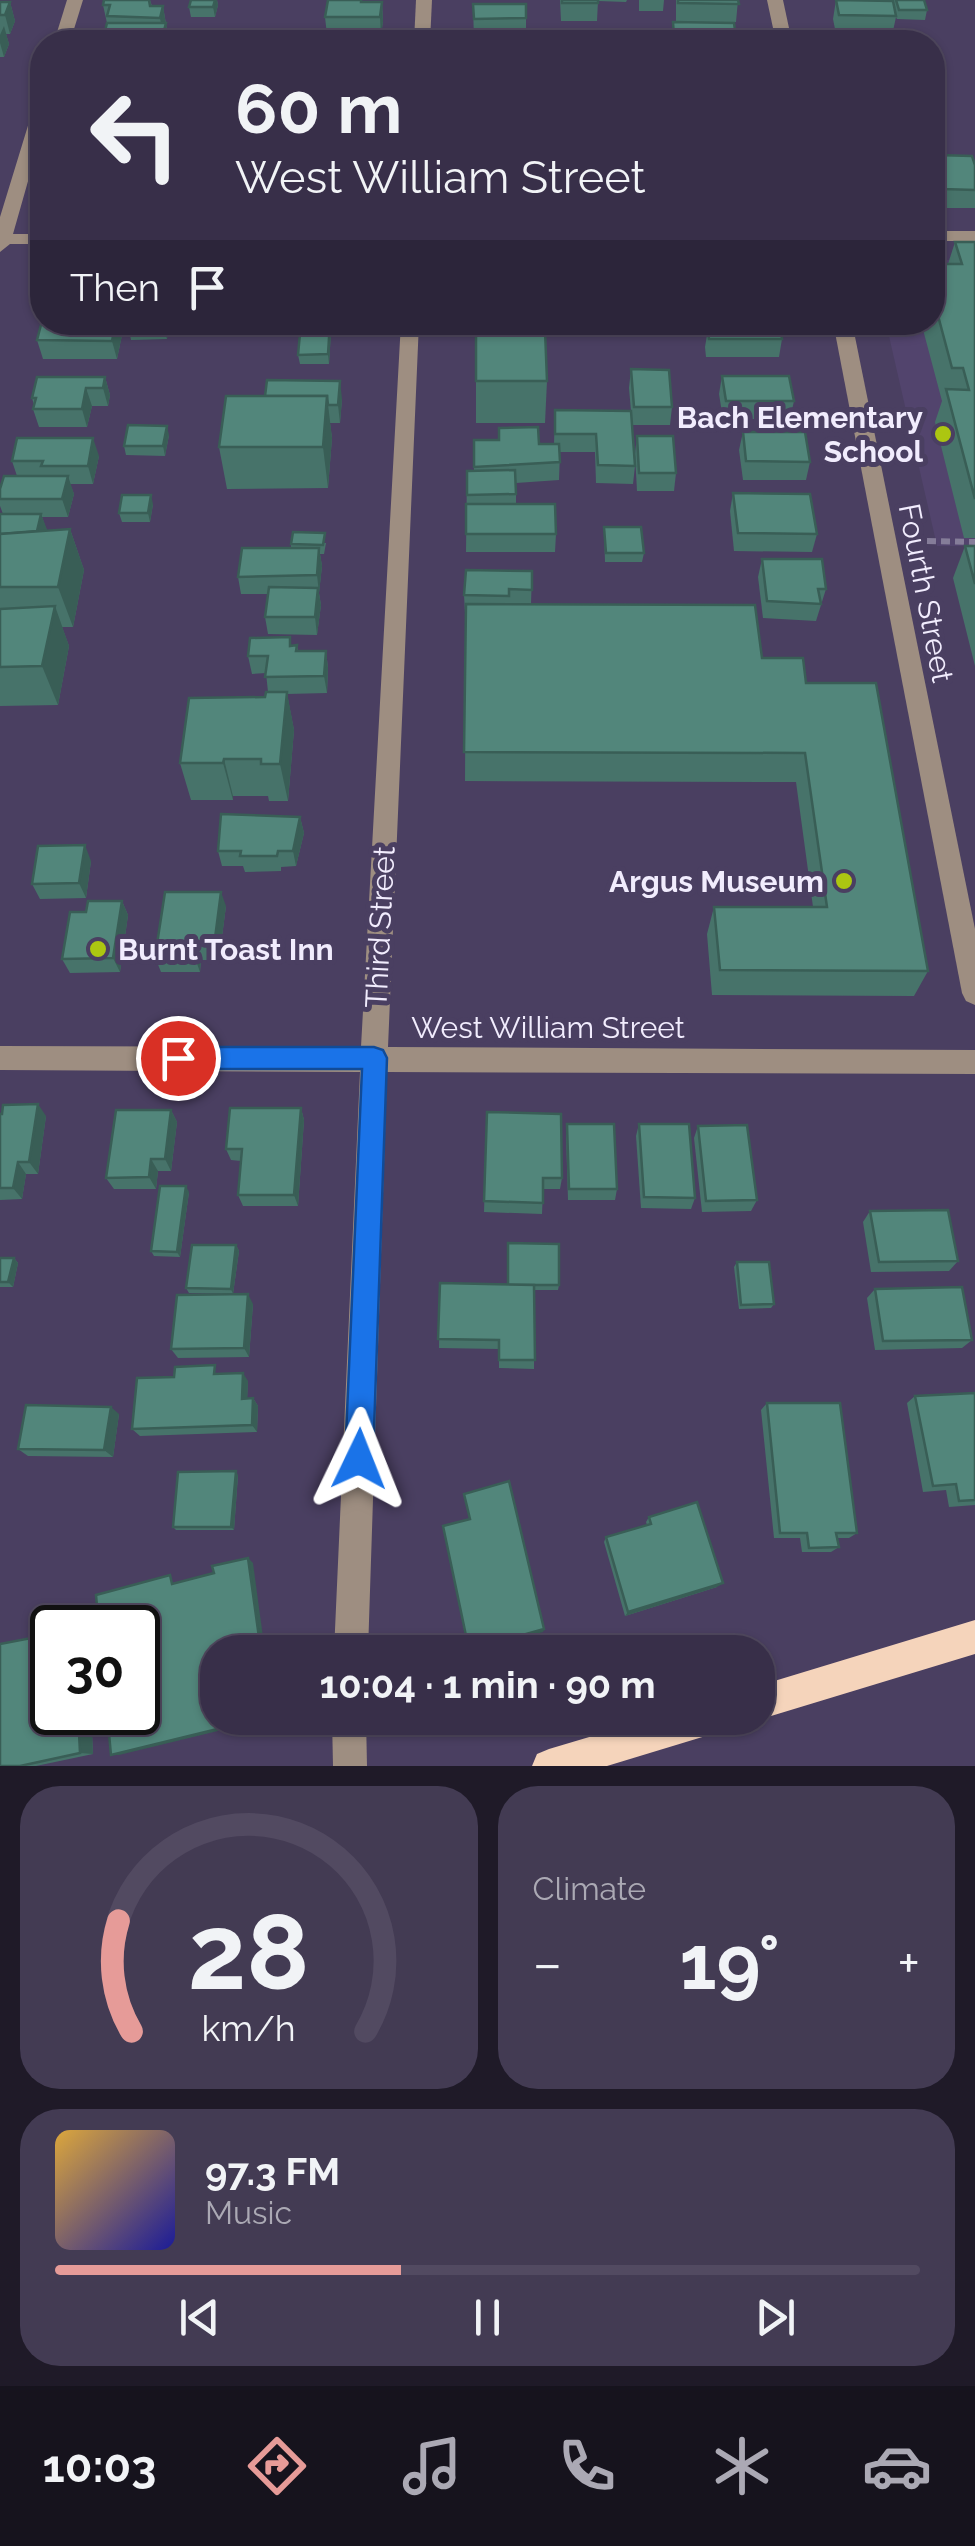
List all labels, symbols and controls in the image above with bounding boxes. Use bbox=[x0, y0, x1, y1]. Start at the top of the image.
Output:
text: 60 m bbox=[235, 67, 402, 149]
icon: left bbox=[70, 70, 200, 200]
text: West William Street bbox=[235, 151, 645, 204]
icon: arrive bbox=[180, 260, 235, 315]
text: Then bbox=[70, 265, 160, 310]
place label: Bach Elementary School bbox=[677, 400, 923, 469]
marker: Bach Elementary School bbox=[932, 423, 954, 445]
street label: Fourth Street bbox=[892, 501, 960, 685]
street label: Third Street bbox=[358, 845, 402, 1009]
place label: Argus Museum bbox=[609, 864, 824, 899]
marker: Argus Museum bbox=[833, 870, 855, 892]
place label: Burnt Toast Inn bbox=[118, 932, 334, 967]
marker: Burnt Toast Inn bbox=[87, 938, 109, 960]
street label: West William Street bbox=[411, 1010, 685, 1045]
pin bbox=[136, 1016, 221, 1101]
icon: arrive bbox=[151, 1031, 206, 1086]
position arrow bbox=[307, 1407, 411, 1511]
speed limit sign: 30 bbox=[30, 1605, 160, 1735]
text: 10:04 · 1 min · 90 m bbox=[319, 1662, 656, 1707]
text: Climate bbox=[533, 1870, 646, 1907]
text: 28 bbox=[188, 1891, 309, 2013]
text: 19° bbox=[679, 1918, 780, 2007]
text: − bbox=[533, 1931, 562, 1996]
text: + bbox=[897, 1931, 920, 1996]
text: km/h bbox=[202, 2007, 296, 2049]
text: 97.3 FM bbox=[205, 2149, 340, 2194]
text: Music bbox=[205, 2194, 292, 2231]
icon: previous bbox=[172, 2290, 227, 2345]
icon: pause bbox=[460, 2290, 515, 2345]
icon: next bbox=[748, 2290, 803, 2345]
icon: directions bbox=[242, 2431, 312, 2501]
icon: music bbox=[397, 2431, 467, 2501]
icon: phone bbox=[552, 2431, 622, 2501]
icon: climate bbox=[707, 2431, 777, 2501]
icon: car bbox=[862, 2431, 932, 2501]
text: 10:03 bbox=[43, 2440, 156, 2493]

